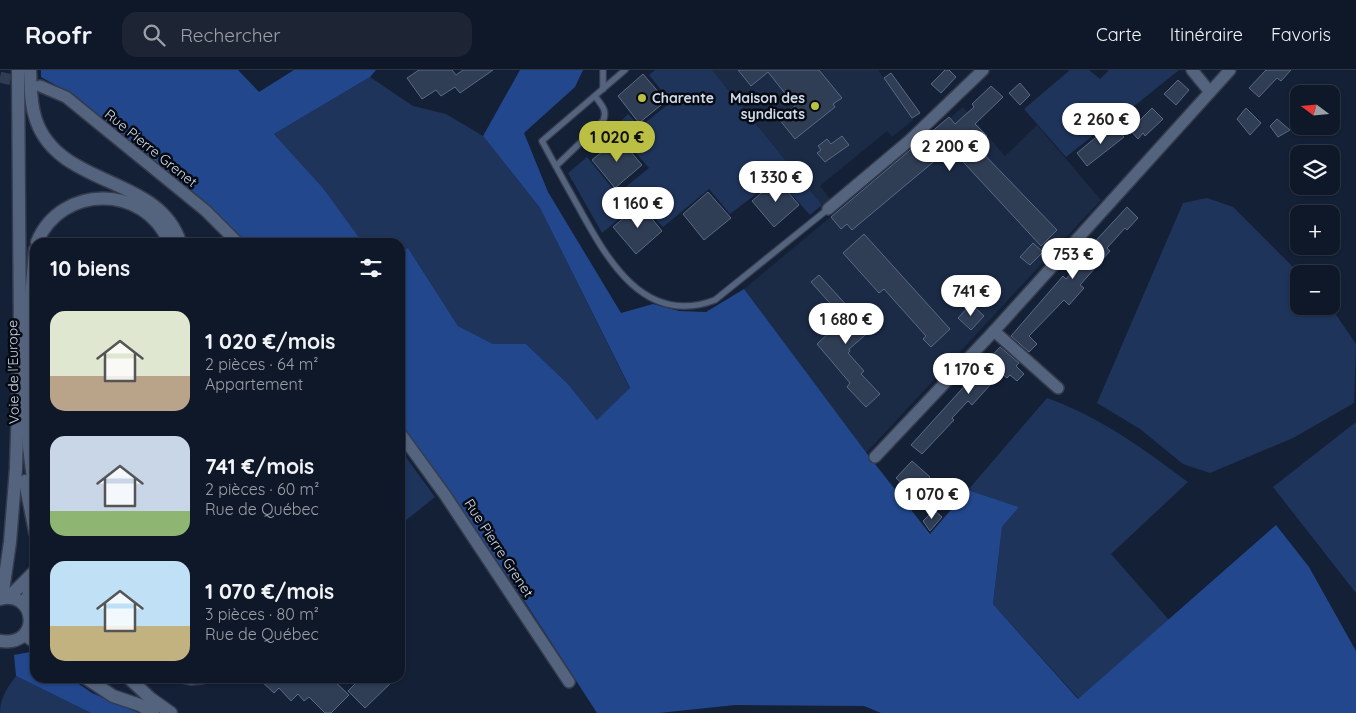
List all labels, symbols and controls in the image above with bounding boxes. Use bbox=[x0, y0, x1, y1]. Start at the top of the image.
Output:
search box bbox=[122, 12, 472, 57]
text: Roofr bbox=[25, 20, 92, 50]
icon: search bbox=[140, 21, 168, 49]
text: Rechercher bbox=[180, 23, 281, 47]
text: Carte bbox=[1096, 23, 1142, 46]
text: Itinéraire bbox=[1170, 23, 1243, 46]
text: Favoris bbox=[1271, 23, 1331, 46]
north arrow bbox=[1290, 85, 1340, 135]
map controls bbox=[1290, 85, 1340, 315]
place label: Charente bbox=[652, 89, 714, 107]
place label: Maison des syndicats bbox=[730, 89, 805, 123]
marker: Charente bbox=[636, 92, 648, 104]
marker: Maison des syndicats bbox=[809, 100, 821, 112]
pin: 2 260 € bbox=[1055, 102, 1147, 145]
street label: Rue Pierre Grenet bbox=[101, 105, 201, 191]
text: 2 260 € bbox=[1073, 109, 1129, 129]
pin: 1 020 € bbox=[571, 121, 663, 163]
text: 1 020 € bbox=[590, 127, 644, 147]
pin: 2 200 € bbox=[904, 129, 996, 172]
text: 2 200 € bbox=[922, 136, 978, 156]
button: layers bbox=[1290, 145, 1340, 195]
pin: 1 330 € bbox=[730, 160, 822, 203]
text: 1 330 € bbox=[750, 167, 802, 187]
pin: 1 160 € bbox=[592, 186, 684, 229]
text: 1 160 € bbox=[613, 193, 663, 213]
button: + bbox=[1290, 205, 1340, 255]
pin: 753 € bbox=[1038, 238, 1108, 280]
text: 753 € bbox=[1052, 244, 1094, 264]
icon: filters bbox=[357, 254, 385, 282]
text: 10 biens bbox=[50, 255, 130, 281]
button: − bbox=[1290, 265, 1340, 315]
pin: 741 € bbox=[936, 274, 1006, 317]
text: 741 € bbox=[952, 281, 990, 301]
pin: 1 680 € bbox=[800, 302, 892, 345]
text: 1 680 € bbox=[820, 309, 872, 329]
street label: Voie de l'Europe bbox=[3, 320, 23, 424]
text: 1 020 €/mois bbox=[205, 328, 335, 354]
icon: home bbox=[90, 331, 150, 391]
pin: 1 170 € bbox=[923, 352, 1015, 395]
text: 2 pièces · 64 m² bbox=[205, 354, 318, 374]
text: 1 170 € bbox=[944, 359, 994, 379]
text: Appartement bbox=[205, 374, 303, 394]
text: 741 €/mois bbox=[205, 453, 314, 479]
icon: home bbox=[90, 456, 150, 516]
pin: 1 070 € bbox=[886, 478, 978, 520]
text: 2 pièces · 60 m² bbox=[205, 479, 319, 499]
text: 1 070 € bbox=[905, 484, 959, 504]
street label: Rue Pierre Grenet bbox=[460, 495, 538, 601]
text: Rue de Québec bbox=[205, 499, 319, 519]
text: 1 070 €/mois bbox=[205, 578, 334, 604]
icon: home bbox=[90, 581, 150, 641]
text: 3 pièces · 80 m² bbox=[205, 604, 319, 624]
text: Rue de Québec bbox=[205, 624, 319, 644]

